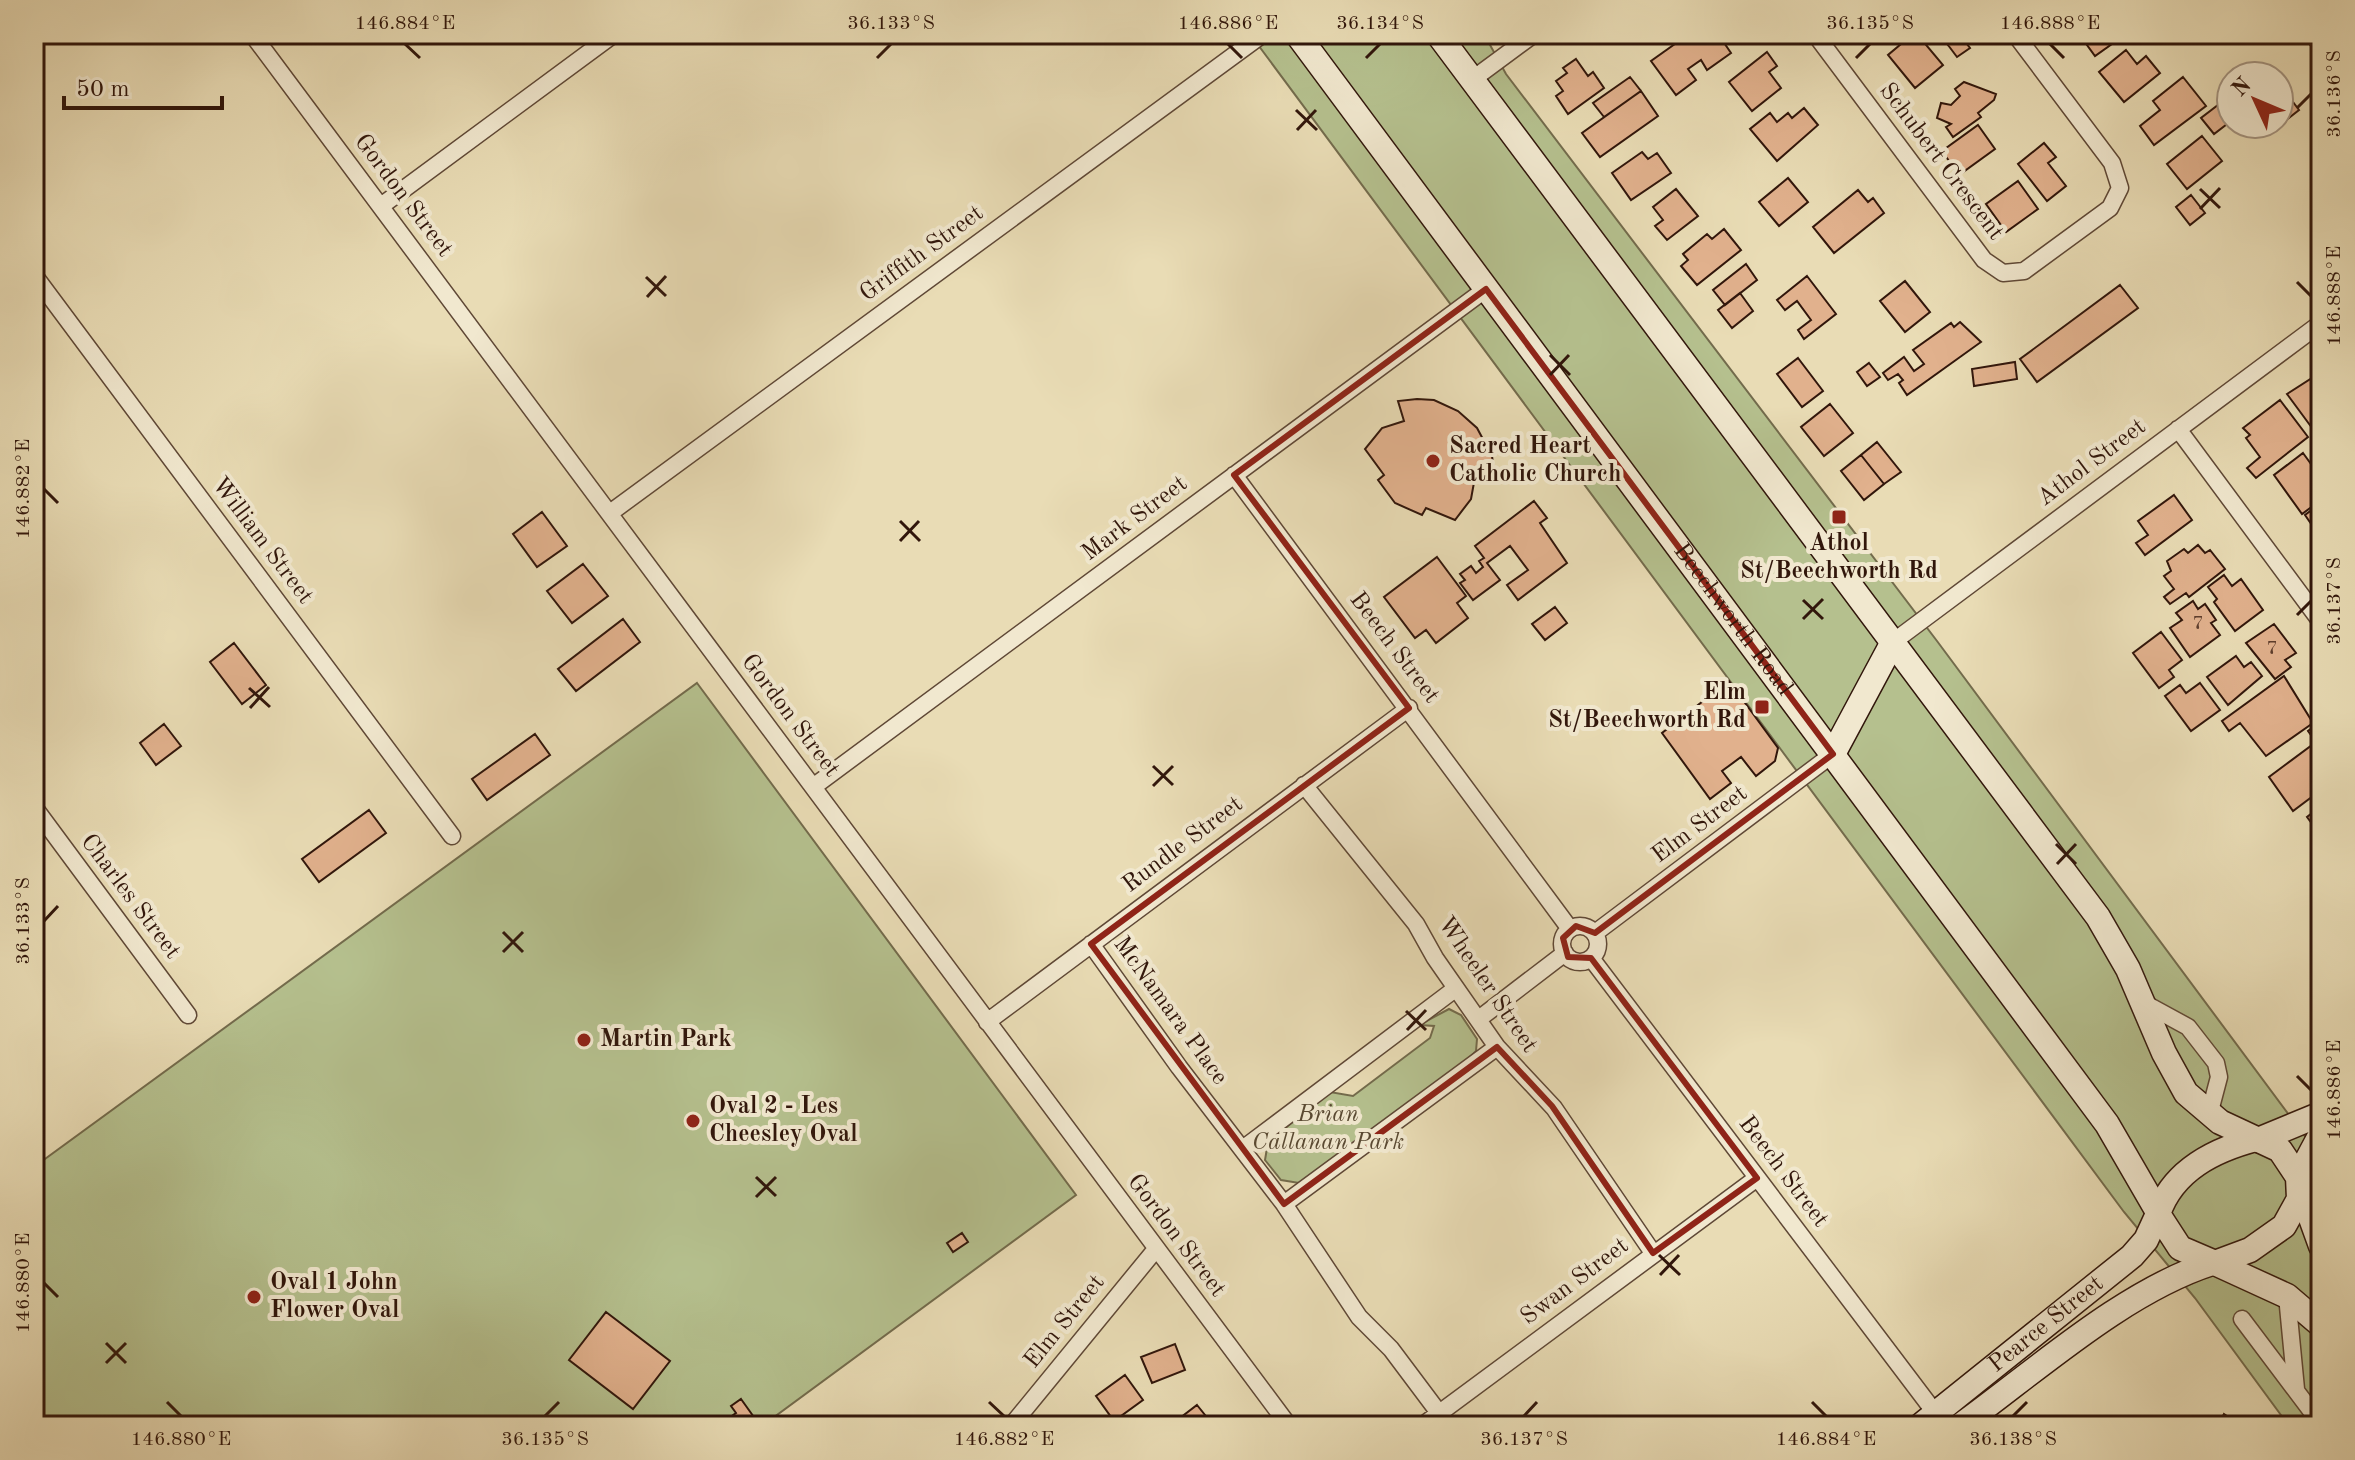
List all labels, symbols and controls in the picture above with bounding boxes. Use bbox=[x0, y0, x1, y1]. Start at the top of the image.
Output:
text: 146.884°E bbox=[355, 14, 455, 34]
text: 36.133°S bbox=[847, 14, 935, 34]
text: 146.886°E bbox=[1178, 14, 1278, 34]
text: 36.134°S bbox=[1336, 14, 1424, 34]
text: 36.135°S bbox=[1826, 14, 1914, 34]
text: 146.888°E bbox=[2000, 14, 2100, 34]
text: 36.136°S bbox=[2325, 50, 2345, 138]
scale bar bbox=[64, 60, 222, 110]
north arrow bbox=[2215, 60, 2295, 140]
text: N bbox=[2228, 74, 2256, 101]
text: 50 m bbox=[76, 78, 130, 102]
street label: Schubert Crescent bbox=[1874, 79, 2008, 245]
street label: Gordon Street bbox=[349, 130, 457, 262]
street label: Griffith Street bbox=[856, 201, 988, 307]
text: 146.888°E bbox=[2325, 246, 2345, 346]
street label: Athol Street bbox=[2033, 415, 2151, 511]
place label: Sacred Heart Catholic Church bbox=[1449, 435, 1621, 487]
text: 146.882°E bbox=[14, 439, 34, 539]
marker: Sacred Heart Catholic Church bbox=[1424, 452, 1442, 470]
street label: Mark Street bbox=[1078, 472, 1192, 566]
street label: William Street bbox=[207, 473, 317, 609]
marker: Athol St/Beechworth Rd bbox=[1830, 508, 1848, 526]
place label: Athol St/Beechworth Rd bbox=[1740, 532, 1938, 584]
street label: Beechworth Road bbox=[1668, 539, 1797, 701]
text: 36.137°S bbox=[2325, 557, 2345, 645]
street label: Beech Street bbox=[1345, 588, 1443, 708]
house number: 7 bbox=[2192, 614, 2204, 634]
house number: 7 bbox=[2266, 639, 2278, 659]
street label: Gordon Street bbox=[736, 650, 844, 782]
place label: Elm St/Beechworth Rd bbox=[1548, 681, 1746, 733]
marker: Elm St/Beechworth Rd bbox=[1753, 698, 1771, 716]
street label: Elm Street bbox=[1648, 782, 1752, 868]
street label: Rundle Street bbox=[1119, 792, 1247, 898]
street label: Charles Street bbox=[76, 830, 184, 964]
text: 36.133°S bbox=[14, 877, 34, 965]
street label: Wheeler Street bbox=[1433, 913, 1541, 1057]
street label: McNamara Place bbox=[1108, 933, 1232, 1089]
place label: Martin Park bbox=[600, 1028, 732, 1052]
marker: Martin Park bbox=[575, 1031, 593, 1049]
text: 146.886°E bbox=[2325, 1040, 2345, 1140]
place label: Oval 2 - Les Cheesley Oval bbox=[709, 1095, 858, 1147]
park label: Brian Callanan Park bbox=[1252, 1103, 1404, 1155]
marker: Oval 2 - Les Cheesley Oval bbox=[684, 1112, 702, 1130]
street label: Beech Street bbox=[1734, 1112, 1832, 1232]
street label: Gordon Street bbox=[1122, 1170, 1230, 1302]
text: 146.880°E bbox=[14, 1233, 34, 1333]
street label: Swan Street bbox=[1517, 1234, 1633, 1330]
place label: Oval 1 John Flower Oval bbox=[270, 1271, 399, 1323]
street label: Elm Street bbox=[1020, 1271, 1110, 1373]
street label: Pearce Street bbox=[1984, 1272, 2108, 1378]
marker: Oval 1 John Flower Oval bbox=[245, 1288, 263, 1306]
text: 146.880°E bbox=[131, 1430, 231, 1450]
text: 36.135°S bbox=[501, 1430, 589, 1450]
text: 146.882°E bbox=[954, 1430, 1054, 1450]
text: 36.137°S bbox=[1480, 1430, 1568, 1450]
text: 146.884°E bbox=[1776, 1430, 1876, 1450]
text: 36.138°S bbox=[1969, 1430, 2057, 1450]

